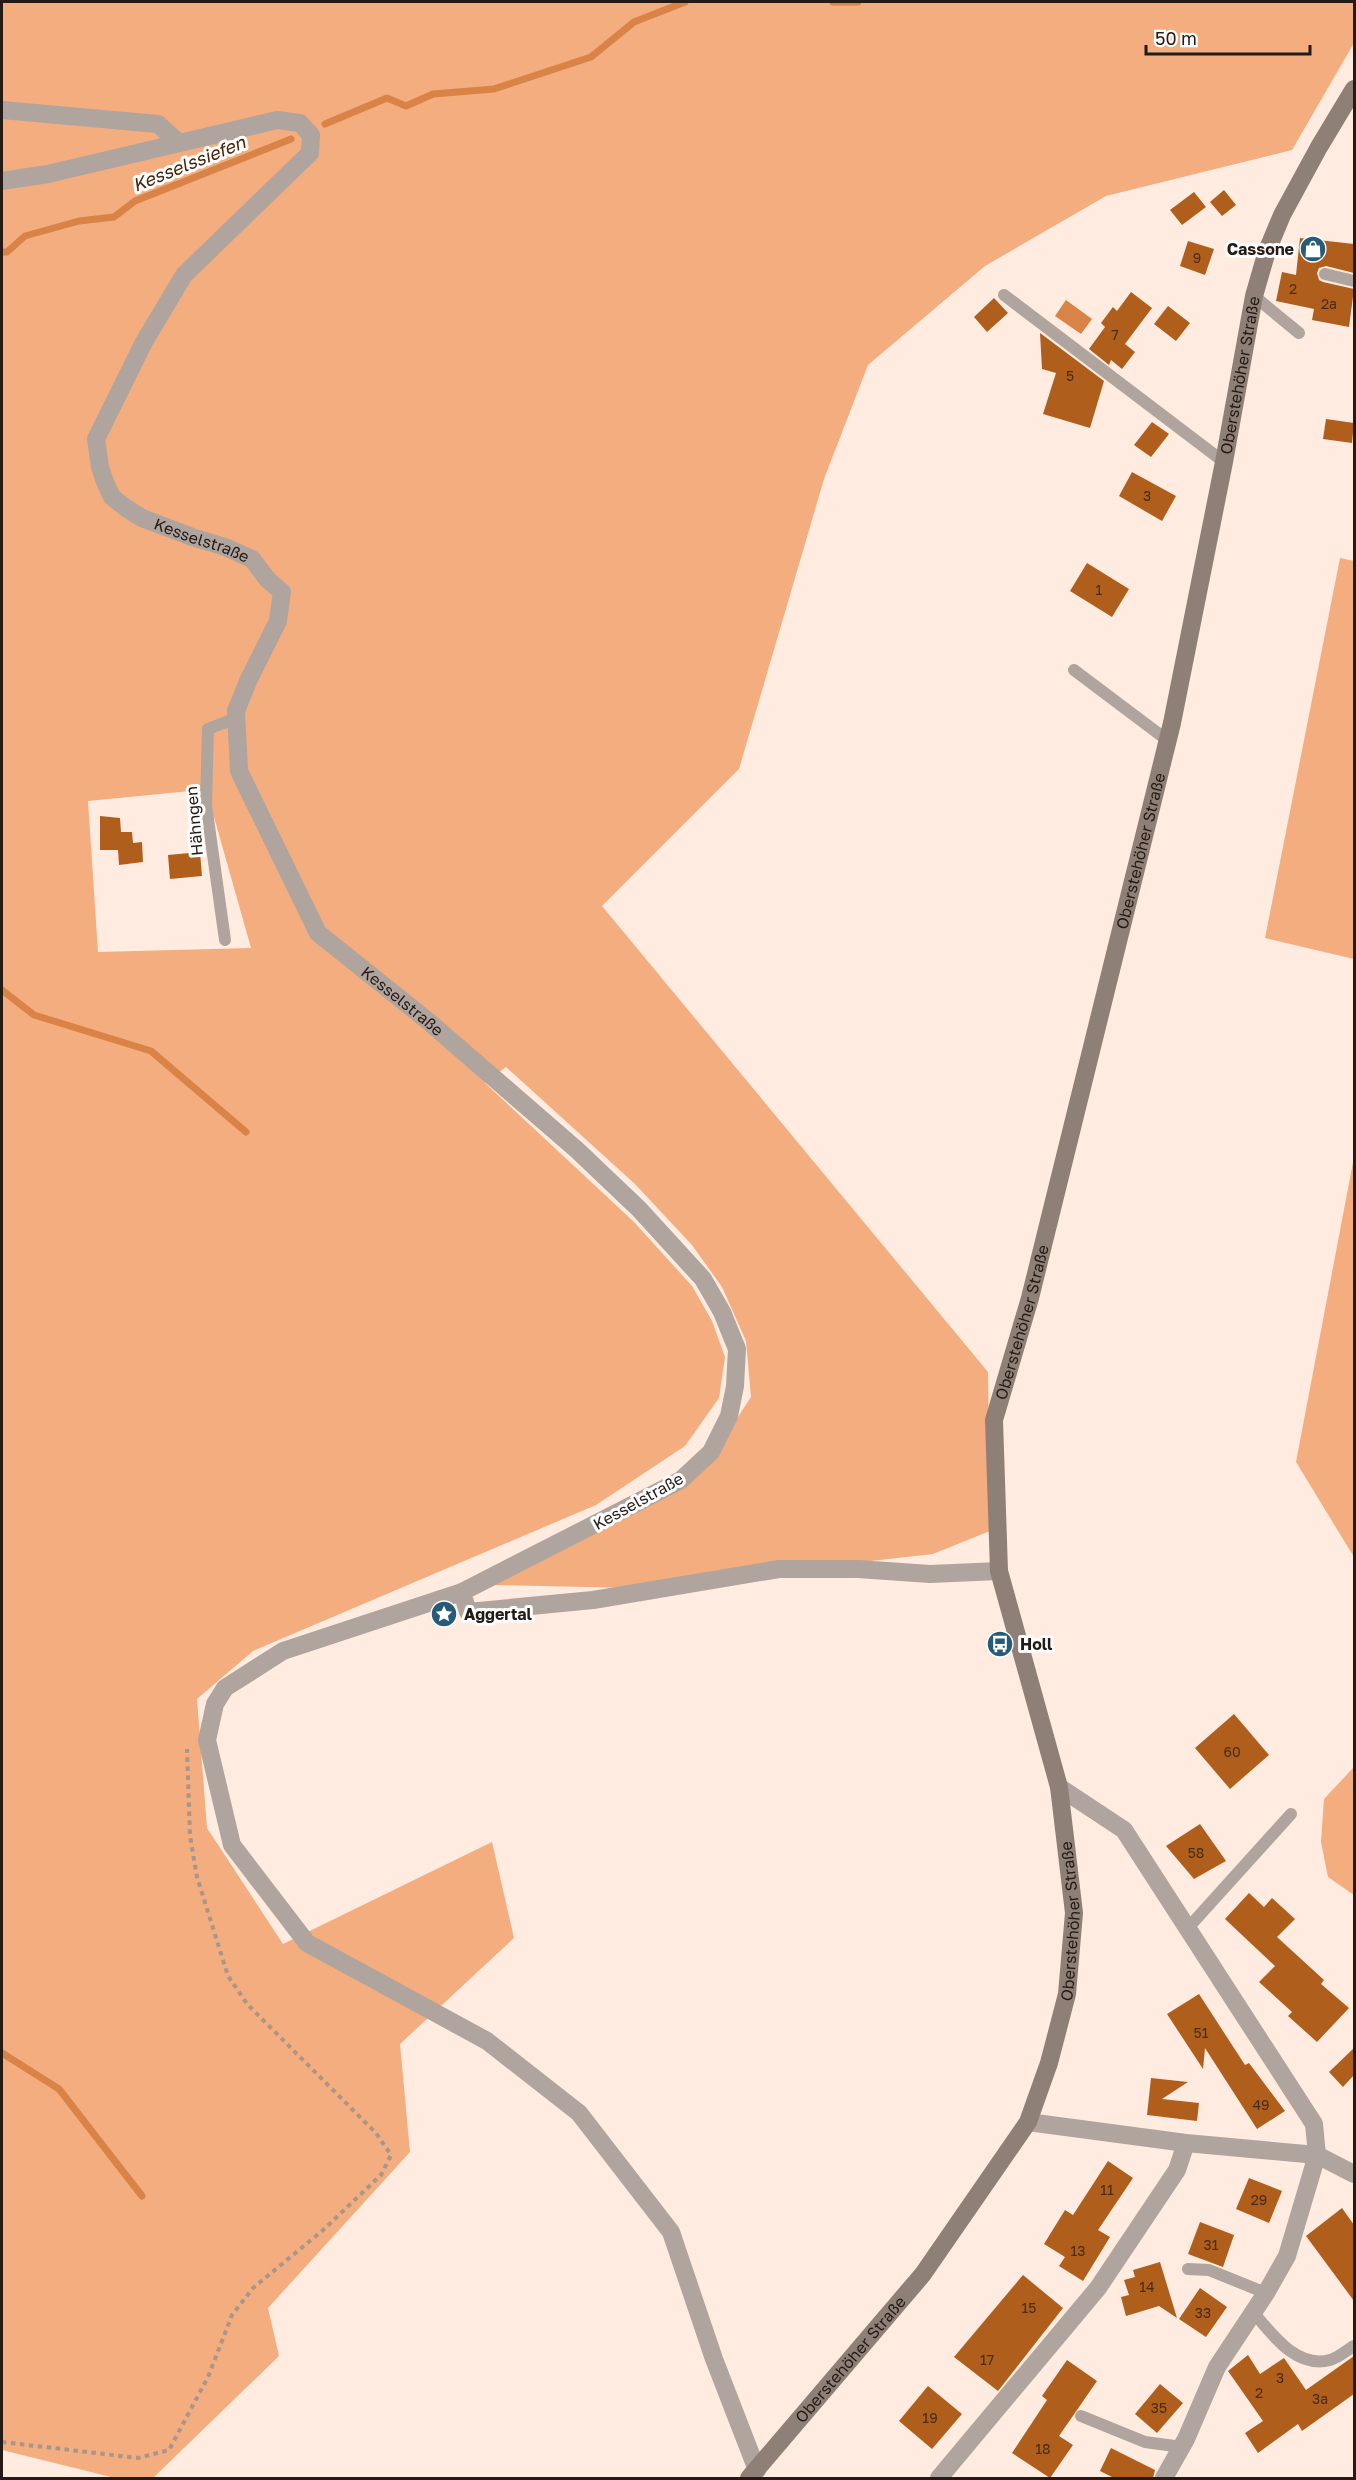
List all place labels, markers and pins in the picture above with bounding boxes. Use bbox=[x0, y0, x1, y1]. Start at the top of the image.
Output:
shop icon: Cassone bbox=[1298, 234, 1328, 264]
place label: Cassone bbox=[1227, 239, 1294, 259]
place icon: Aggertal bbox=[429, 1599, 459, 1629]
place label: Aggertal bbox=[464, 1604, 533, 1624]
bus stop icon: Holl bbox=[985, 1629, 1015, 1659]
place label: Holl bbox=[1020, 1634, 1053, 1654]

